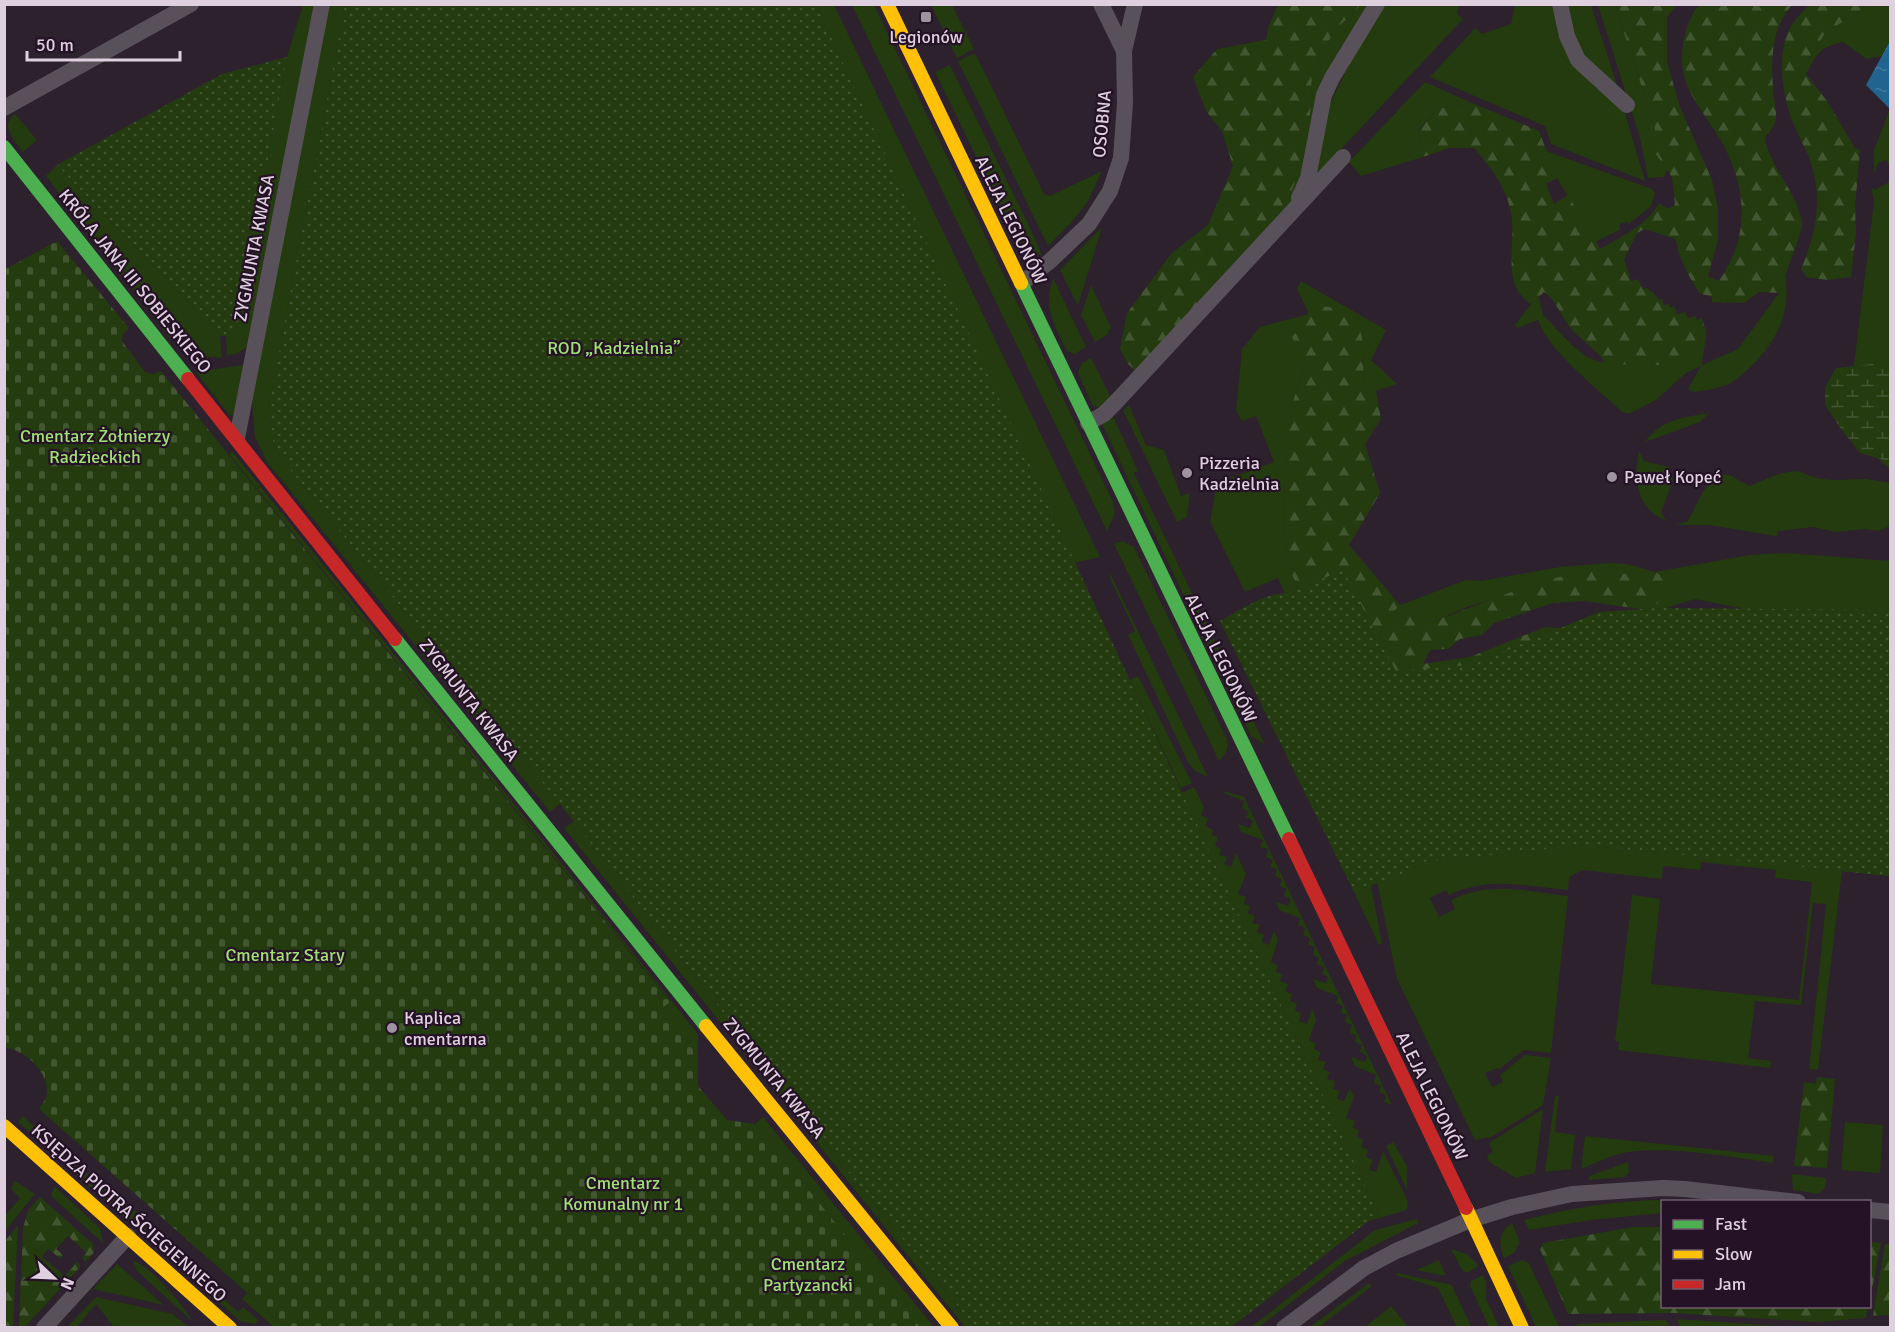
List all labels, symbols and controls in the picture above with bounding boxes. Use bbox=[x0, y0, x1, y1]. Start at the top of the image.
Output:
marker: Legionów bbox=[919, 10, 933, 24]
scale bar bbox=[27, 24, 180, 62]
place label: Legionów bbox=[889, 26, 963, 48]
text: 50 m bbox=[36, 34, 74, 56]
street label: OSOBNA bbox=[1088, 89, 1116, 159]
street label: ALEJA LEGIONÓW bbox=[970, 152, 1052, 288]
street label: ZYGMUNTA KWASA bbox=[229, 173, 279, 323]
street label: KRÓLA JANA III SOBIESKIEGO bbox=[54, 184, 216, 378]
park label: ROD „Kadzielnia” bbox=[547, 337, 681, 359]
park label: Cmentarz Żołnierzy Radzieckich bbox=[20, 425, 171, 468]
place label: Pizzeria Kadzielnia bbox=[1199, 452, 1279, 495]
marker: Pizzeria Kadzielnia bbox=[1180, 466, 1194, 480]
place label: Paweł Kopeć bbox=[1624, 466, 1721, 488]
marker: Paweł Kopeć bbox=[1605, 470, 1619, 484]
street label: ALEJA LEGIONÓW bbox=[1180, 590, 1262, 726]
street label: ZYGMUNTA KWASA bbox=[414, 634, 524, 766]
park label: Cmentarz Stary bbox=[225, 944, 345, 966]
place label: Kaplica cmentarna bbox=[404, 1007, 487, 1050]
street label: ZYGMUNTA KWASA bbox=[718, 1013, 830, 1143]
marker: Kaplica cmentarna bbox=[385, 1021, 399, 1035]
street label: ALEJA LEGIONÓW bbox=[1391, 1028, 1473, 1164]
street label: KSIĘDZA PIOTRA ŚCIEGIENNEGO bbox=[27, 1120, 231, 1306]
park label: Cmentarz Komunalny nr 1 bbox=[563, 1172, 683, 1215]
legend bbox=[1661, 1200, 1871, 1308]
text: Fast bbox=[1715, 1213, 1747, 1235]
text: Slow bbox=[1715, 1243, 1752, 1265]
north arrow bbox=[24, 1248, 84, 1308]
park label: Cmentarz Partyzancki bbox=[763, 1253, 853, 1296]
text: Jam bbox=[1715, 1273, 1746, 1295]

